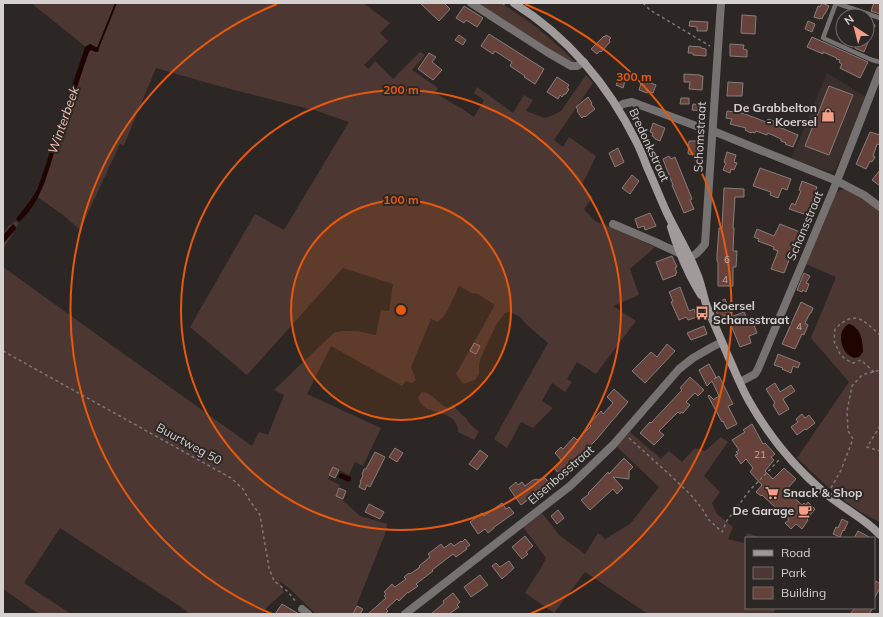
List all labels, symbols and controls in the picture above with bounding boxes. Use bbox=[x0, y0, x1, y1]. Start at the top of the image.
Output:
north arrow bbox=[835, 8, 875, 48]
text: N bbox=[842, 12, 857, 28]
text: 300 m bbox=[616, 69, 652, 84]
text: 200 m bbox=[383, 82, 419, 97]
water label: Winterbeek bbox=[44, 84, 82, 156]
place label: De Grabbelton - Koersel bbox=[734, 100, 817, 129]
street label: Schomstraat bbox=[690, 101, 709, 173]
street label: Bredonkstraat bbox=[626, 106, 673, 184]
shop icon: De Grabbelton - Koersel bbox=[820, 107, 836, 123]
street label: Schansstraat bbox=[783, 189, 826, 263]
text: 100 m bbox=[383, 192, 419, 207]
house number: 6 bbox=[724, 253, 730, 266]
house number: 4 bbox=[722, 273, 728, 286]
place label: Koersel Schansstraat bbox=[713, 298, 790, 327]
centre of rings bbox=[394, 303, 408, 317]
bus stop icon: Koersel Schansstraat bbox=[694, 305, 710, 321]
house number: 4 bbox=[796, 320, 802, 333]
street label: Buurtweg 50 bbox=[154, 419, 225, 468]
street label: Elsenbosstraat bbox=[525, 442, 597, 507]
house number: 21 bbox=[754, 448, 766, 461]
supermarket icon: Snack & Shop bbox=[764, 485, 780, 501]
place label: Snack & Shop bbox=[783, 485, 862, 500]
place label: De Garage bbox=[733, 503, 794, 518]
cafe icon: De Garage bbox=[797, 503, 813, 519]
legend bbox=[745, 537, 875, 609]
text: Road bbox=[781, 545, 810, 560]
text: Park bbox=[781, 565, 807, 580]
text: Building bbox=[781, 585, 826, 600]

